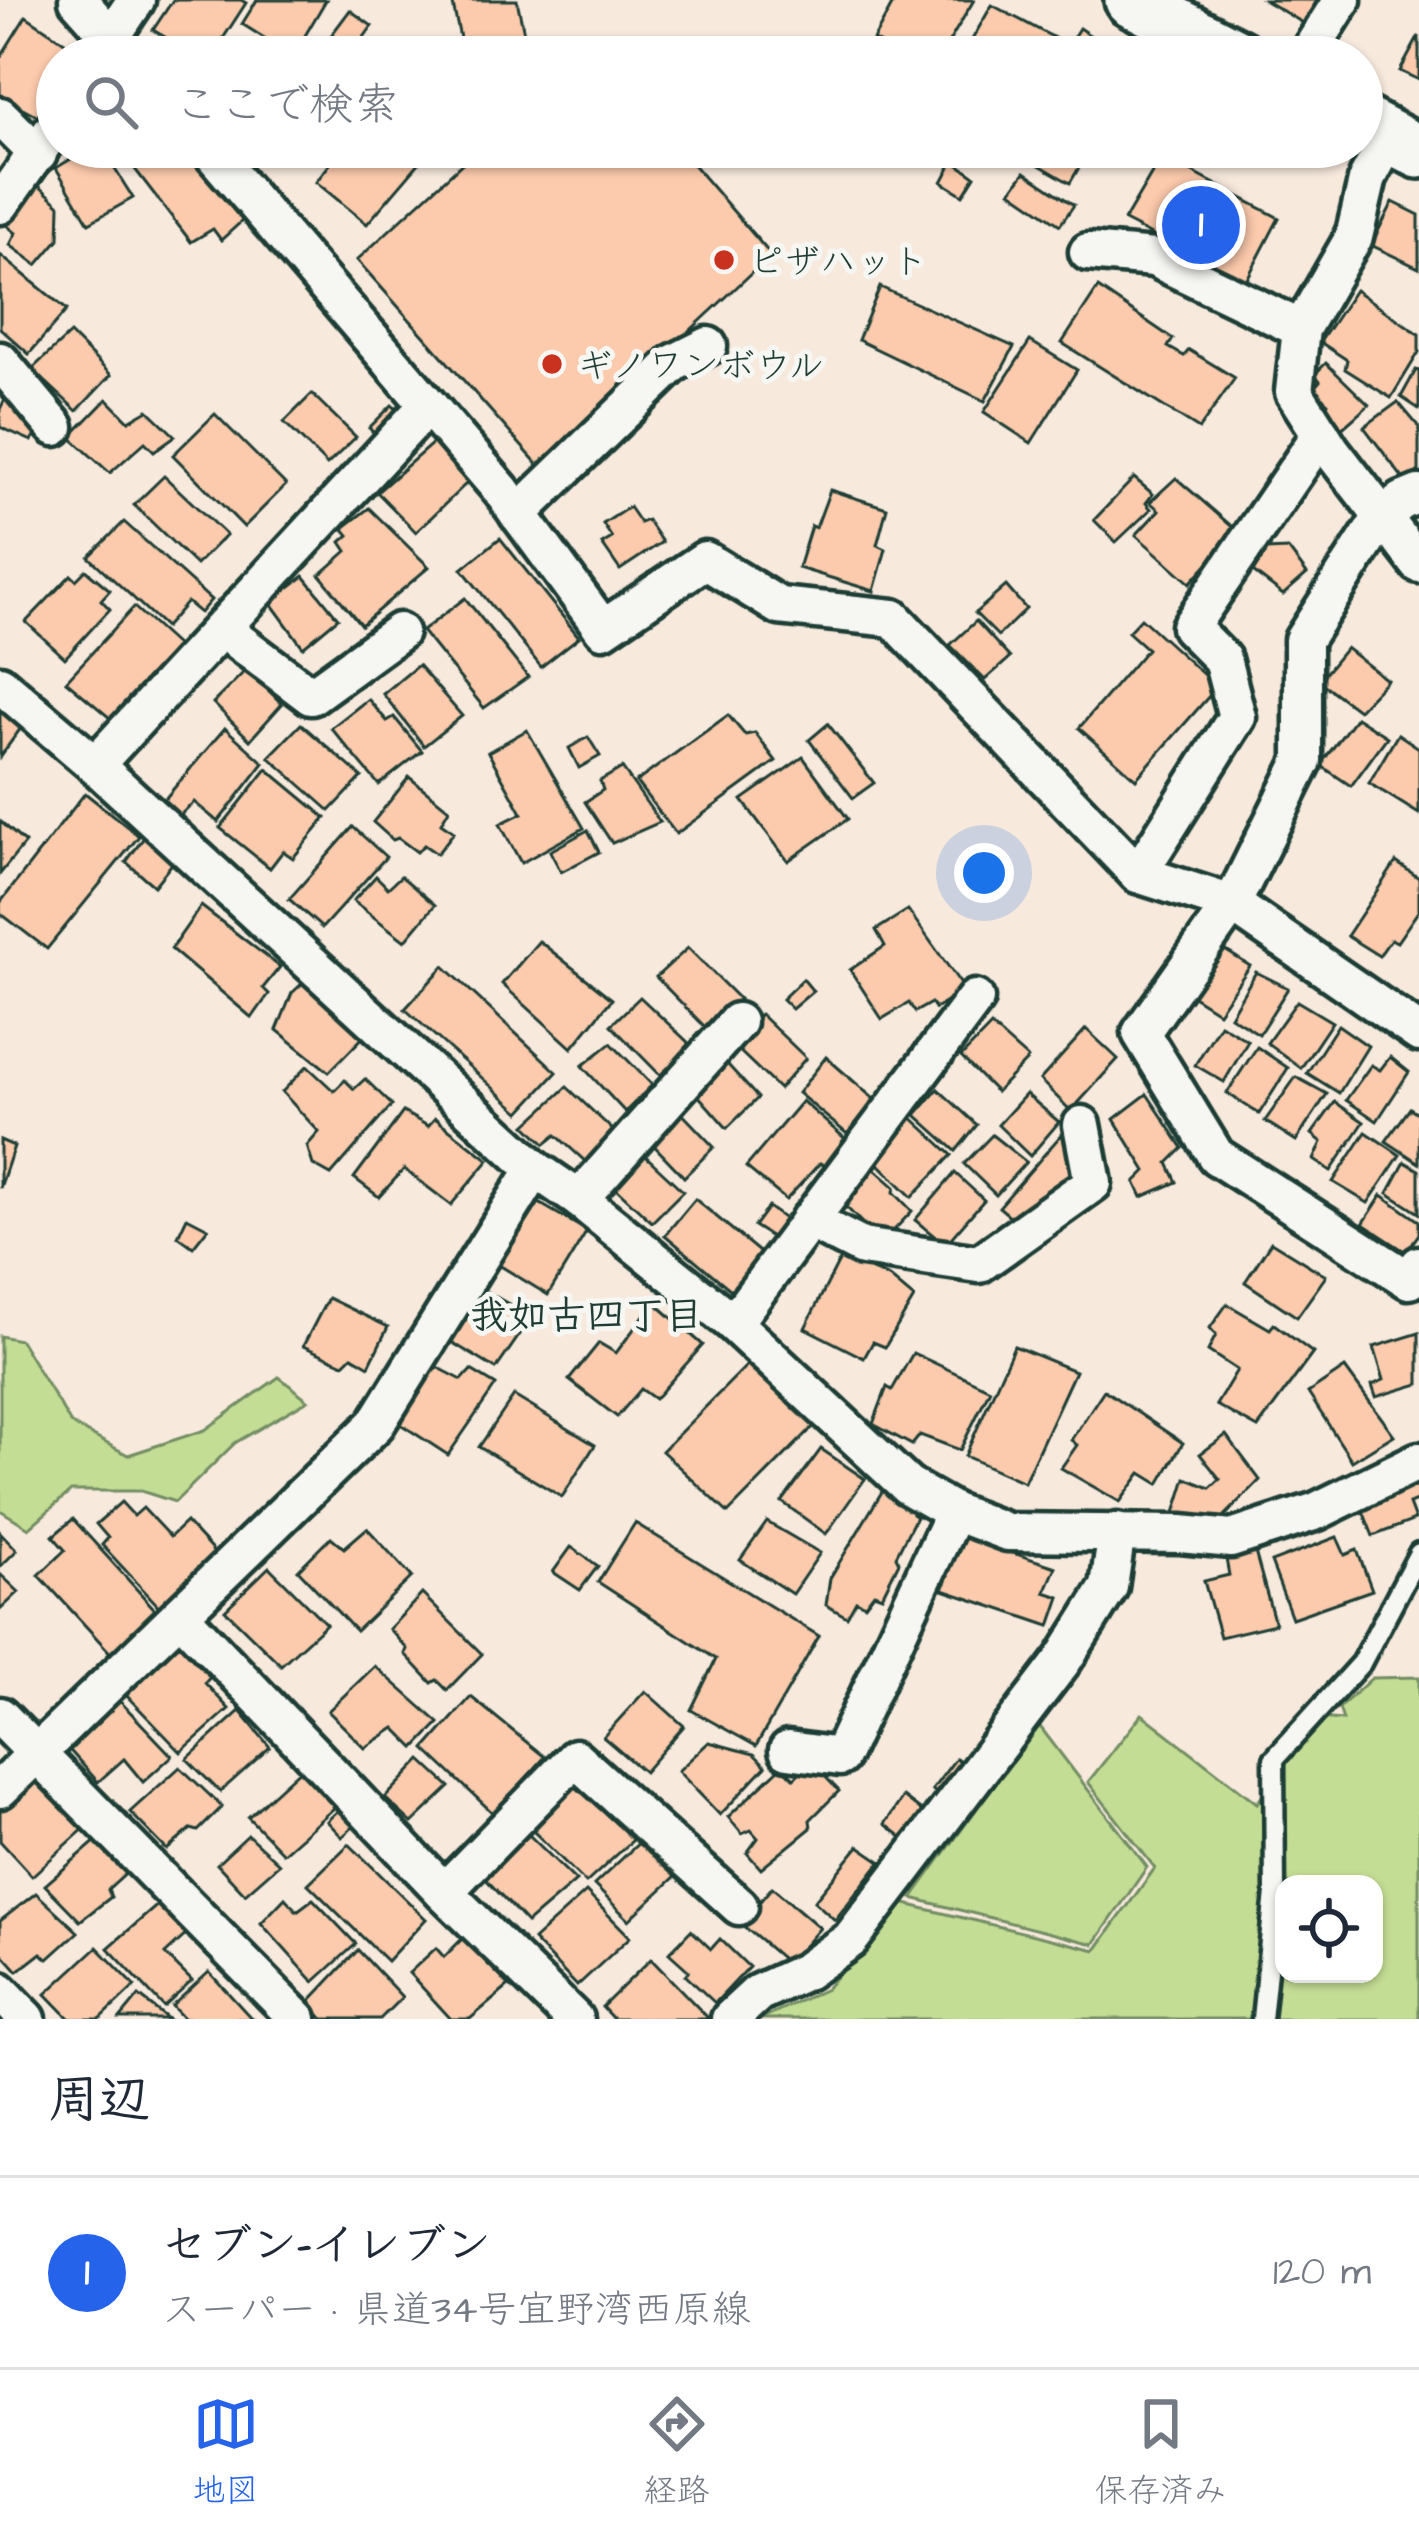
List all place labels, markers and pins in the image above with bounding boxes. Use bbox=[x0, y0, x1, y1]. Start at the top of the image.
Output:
pin: 1 bbox=[1162, 180, 1240, 270]
place label: ピザハット bbox=[748, 237, 928, 288]
marker: ピザハット bbox=[711, 247, 737, 273]
place label: ギノワンボウル bbox=[576, 341, 824, 392]
marker: ギノワンボウル bbox=[539, 351, 565, 377]

